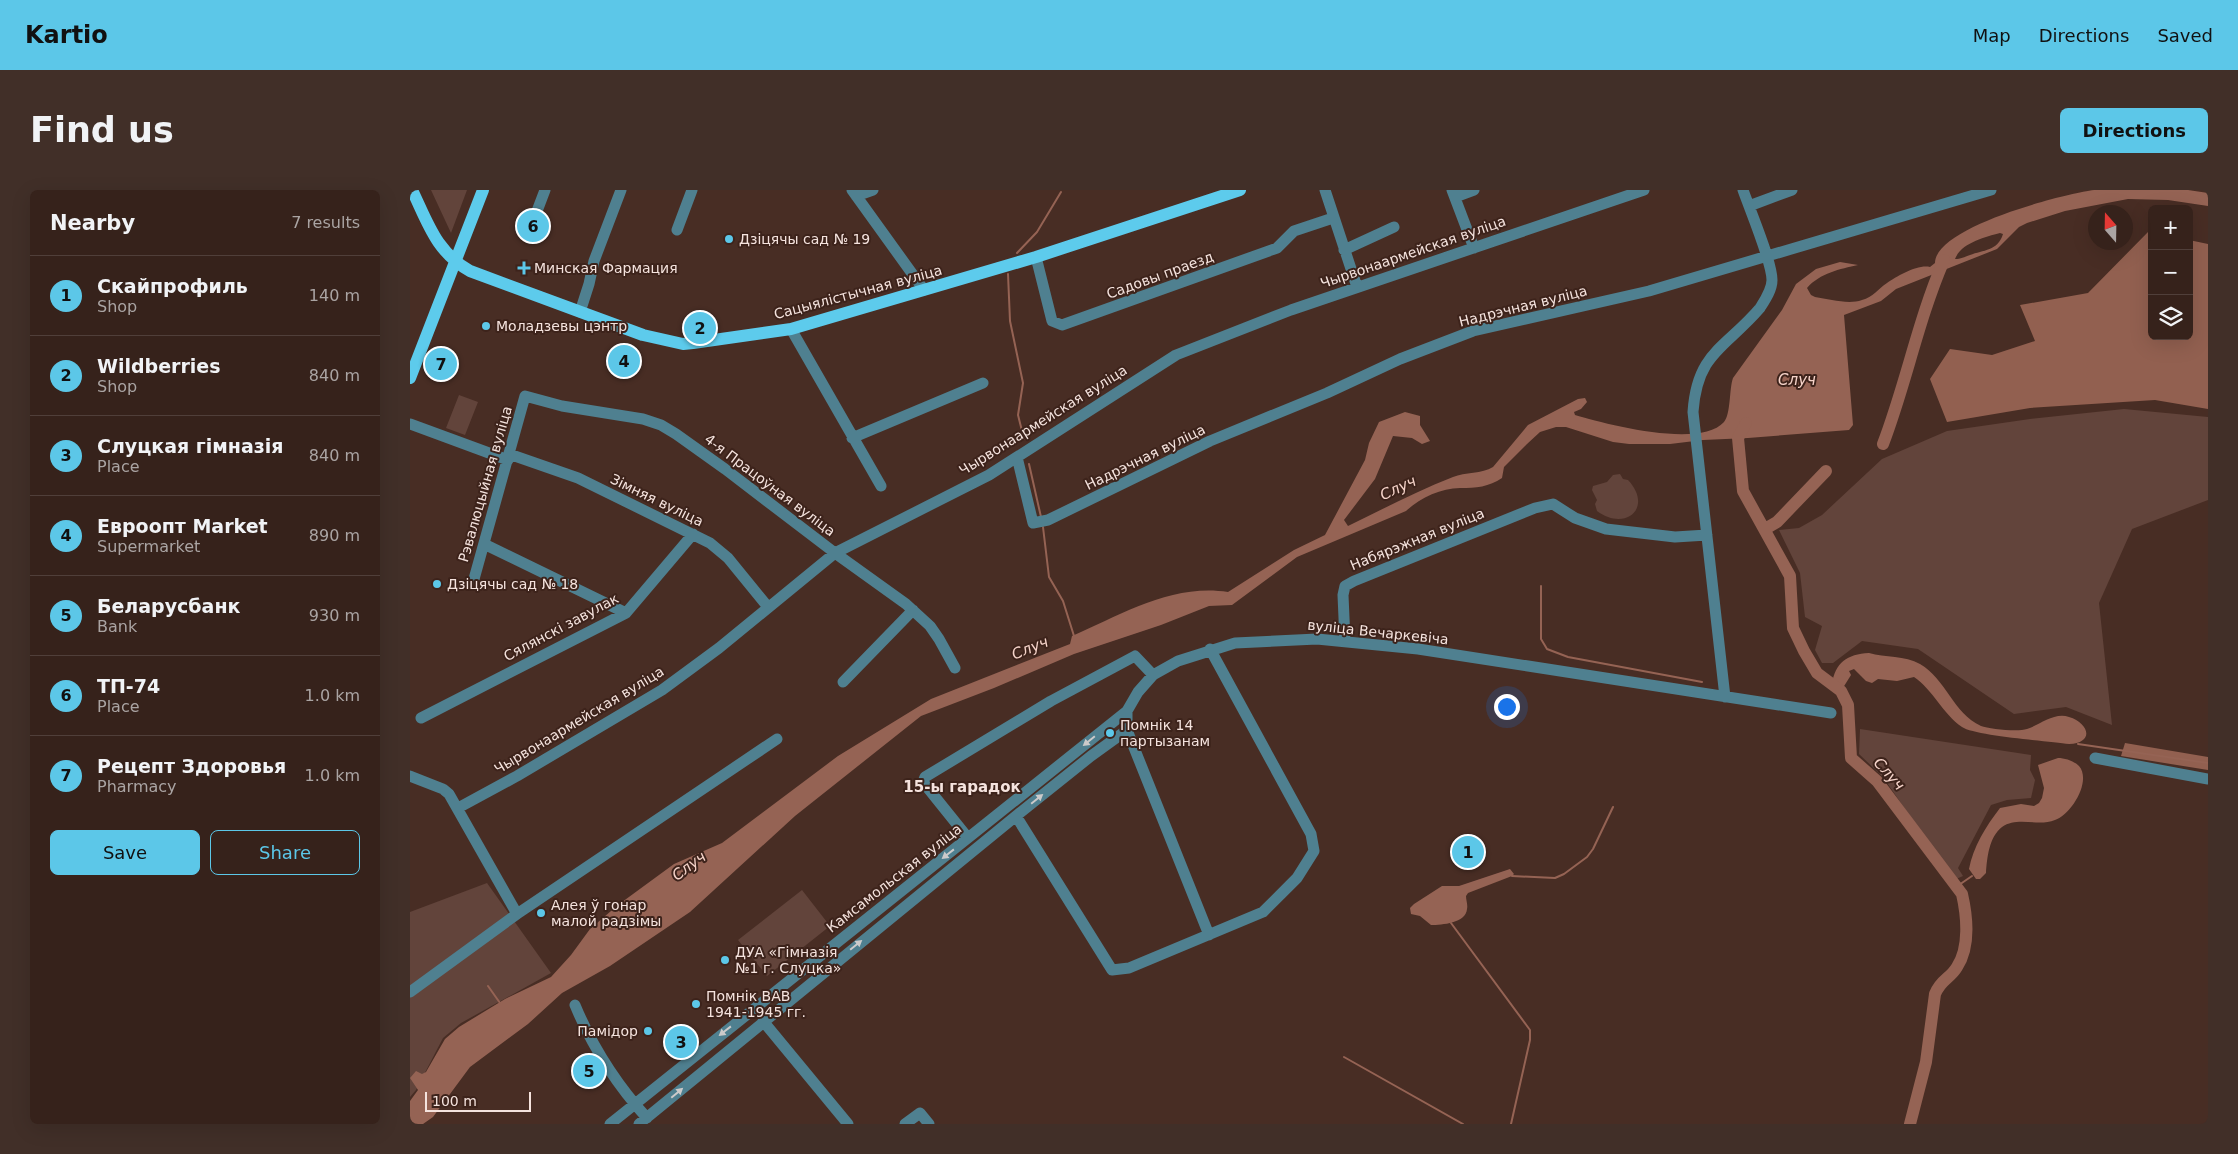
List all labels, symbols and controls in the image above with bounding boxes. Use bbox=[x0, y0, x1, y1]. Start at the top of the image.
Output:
text: Kartio bbox=[25, 21, 108, 49]
text: Map bbox=[1973, 25, 2011, 46]
text: Directions bbox=[2039, 25, 2129, 46]
text: Saved bbox=[2157, 25, 2213, 46]
button: Directions bbox=[2060, 108, 2208, 153]
text: Find us bbox=[30, 110, 174, 150]
north arrow bbox=[2088, 205, 2133, 250]
map controls bbox=[2148, 205, 2193, 340]
button: + bbox=[2148, 205, 2193, 250]
pin: 6 bbox=[517, 207, 549, 245]
text: Nearby bbox=[50, 211, 135, 235]
text: 7 results bbox=[291, 213, 360, 232]
street label: Чырвонаармейская вуліца bbox=[1318, 213, 1508, 291]
place label: Дзіцячы сад № 19 bbox=[739, 231, 870, 247]
marker: Дзіцячы сад № 19 bbox=[723, 233, 735, 245]
street label: Садовы праезд bbox=[1104, 248, 1216, 302]
button: − bbox=[2148, 250, 2193, 295]
place label: Минская Фармация bbox=[534, 260, 678, 276]
marker: Минская Фармация bbox=[518, 262, 530, 274]
street label: Сацыялістычная вуліца bbox=[772, 262, 944, 322]
text: Скайпрофиль bbox=[97, 275, 248, 297]
street label: Надрэчная вуліца bbox=[1457, 282, 1589, 330]
text: 1 bbox=[60, 286, 72, 305]
text: 140 m bbox=[309, 286, 360, 305]
button: layers bbox=[2148, 295, 2193, 340]
text: Shop bbox=[97, 297, 137, 316]
pin: 2 bbox=[684, 309, 716, 347]
place label: Моладзевы цэнтр bbox=[496, 318, 627, 334]
marker: Моладзевы цэнтр bbox=[480, 320, 492, 332]
pin: 4 bbox=[608, 342, 640, 380]
pin: 7 bbox=[425, 345, 457, 383]
text: Wildberries bbox=[97, 355, 221, 377]
street label: Чырвонаармейская вуліца bbox=[956, 362, 1130, 478]
text: 2 bbox=[60, 366, 72, 385]
text: 840 m bbox=[309, 366, 360, 385]
water label: Случ bbox=[1778, 371, 1816, 389]
text: Shop bbox=[97, 377, 137, 396]
street label: Рэвалюцыйная вуліца bbox=[455, 404, 515, 564]
street label: Надрэчная вуліца bbox=[1082, 421, 1208, 493]
street label: 4-я Працоўная вуліца bbox=[702, 431, 838, 539]
text: Слуцкая гімназія bbox=[97, 435, 284, 457]
text: 3 bbox=[60, 446, 72, 465]
text: 840 m bbox=[309, 446, 360, 465]
text: Place bbox=[97, 457, 140, 476]
street label: Зімняя вуліца bbox=[608, 471, 706, 529]
water label: Случ bbox=[1377, 472, 1419, 504]
street label: Набярэжная вуліца bbox=[1348, 505, 1486, 573]
text: Евроопт Market bbox=[97, 515, 268, 537]
text: 4 bbox=[60, 526, 72, 545]
text: 890 m bbox=[309, 526, 360, 545]
text: Supermarket bbox=[97, 537, 200, 556]
place label: Дзіцячы сад № 18 bbox=[447, 576, 578, 592]
marker: Дзіцячы сад № 18 bbox=[431, 578, 443, 590]
street label: Сялянскі завулак bbox=[501, 590, 621, 664]
text: Беларусбанк bbox=[97, 595, 240, 617]
text: 5 bbox=[60, 606, 72, 625]
text: 930 m bbox=[309, 606, 360, 625]
text: Bank bbox=[97, 617, 137, 636]
street label: вуліца Вечаркевіча bbox=[1307, 617, 1449, 647]
water label: Случ bbox=[1009, 633, 1051, 663]
street label: Чырвонаармейская вуліца bbox=[491, 663, 667, 777]
text: ТП-74 bbox=[97, 675, 160, 697]
text: 6 bbox=[60, 686, 72, 705]
text: 1.0 km bbox=[305, 686, 360, 705]
your location bbox=[1494, 694, 1520, 720]
text: Place bbox=[97, 697, 140, 716]
place label: Помнік 14 партызанам bbox=[1120, 717, 1210, 749]
marker: Помнік 14 партызанам bbox=[1104, 727, 1116, 739]
one-way arrow bbox=[1083, 736, 1096, 747]
water label: Случ bbox=[1870, 754, 1908, 794]
text: Рецепт Здоровья bbox=[97, 755, 286, 777]
text: 7 bbox=[60, 766, 72, 785]
text: 1.0 km bbox=[305, 766, 360, 785]
text: Pharmacy bbox=[97, 777, 177, 796]
district label: 15-ы гарадок bbox=[903, 778, 1021, 796]
one-way arrow bbox=[1030, 794, 1043, 805]
street label: Камсамольская вуліца bbox=[823, 820, 965, 936]
button: Save bbox=[50, 830, 200, 875]
button: Share bbox=[210, 830, 360, 875]
pin: 1 bbox=[1452, 833, 1484, 871]
water label: Случ bbox=[668, 848, 710, 884]
one-way arrow bbox=[942, 848, 955, 859]
place label: Алея ў гонар малой радзімы bbox=[551, 897, 661, 929]
marker: Алея ў гонар малой радзімы bbox=[535, 907, 547, 919]
one-way arrow bbox=[850, 940, 863, 951]
place label: ДУА «Гімназія №1 г. Слуцка» bbox=[735, 944, 841, 976]
marker: ДУА «Гімназія №1 г. Слуцка» bbox=[719, 954, 731, 966]
place label: Помнік ВАВ 1941-1945 гг. bbox=[706, 988, 806, 1020]
marker: Помнік ВАВ 1941-1945 гг. bbox=[690, 998, 702, 1010]
place label: Памідор bbox=[577, 1023, 638, 1039]
pin: 3 bbox=[665, 1023, 697, 1061]
marker: Памідор bbox=[642, 1025, 654, 1037]
one-way arrow bbox=[719, 1025, 732, 1036]
pin: 5 bbox=[573, 1052, 605, 1090]
one-way arrow bbox=[670, 1087, 682, 1099]
scale bar bbox=[425, 1089, 531, 1112]
text: 100 m bbox=[432, 1093, 477, 1109]

